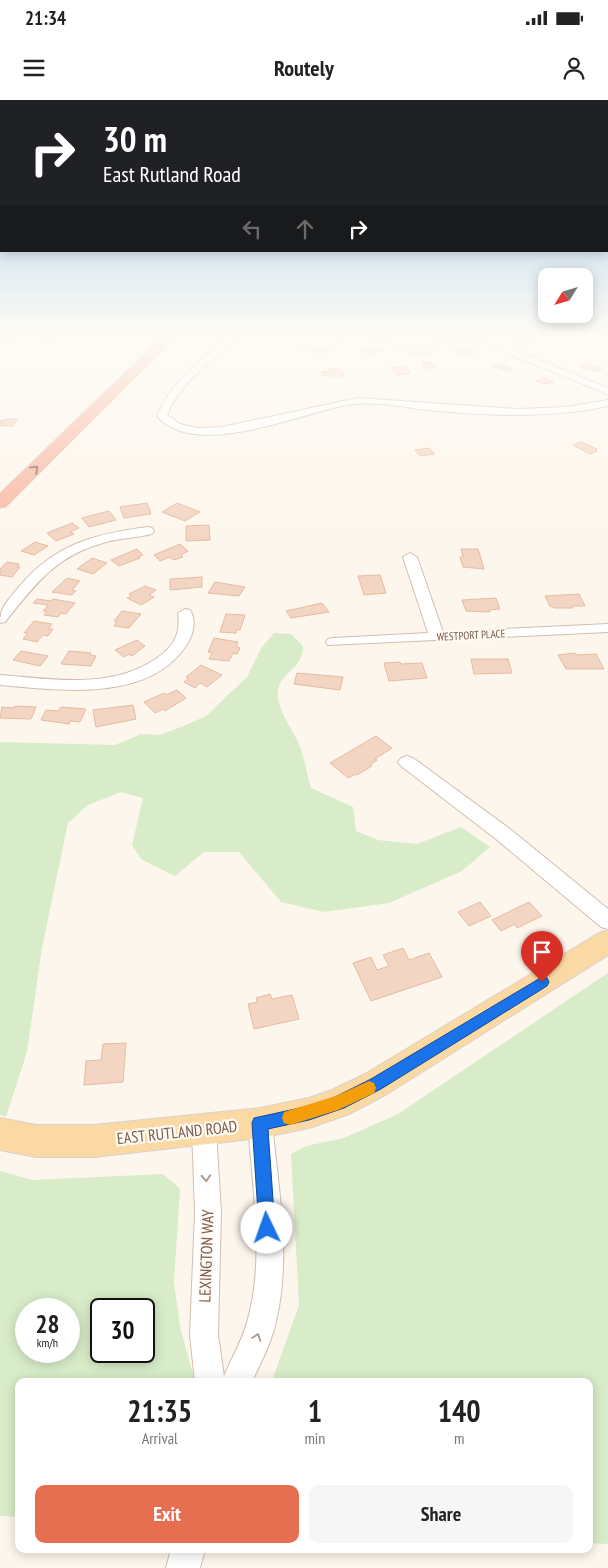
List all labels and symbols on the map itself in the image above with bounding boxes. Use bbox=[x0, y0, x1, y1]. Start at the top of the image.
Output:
north arrow bbox=[538, 268, 592, 322]
one-way arrow bbox=[29, 466, 38, 475]
street label: WESTPORT PLACE bbox=[436, 626, 506, 644]
pin bbox=[521, 931, 563, 982]
street label: EAST RUTLAND ROAD bbox=[116, 1116, 238, 1148]
one-way arrow bbox=[201, 1175, 212, 1183]
position arrow bbox=[240, 1201, 292, 1253]
street label: LEXINGTON WAY bbox=[194, 1208, 218, 1303]
speed limit sign: 30 bbox=[90, 1298, 155, 1363]
one-way arrow bbox=[251, 1333, 261, 1342]

